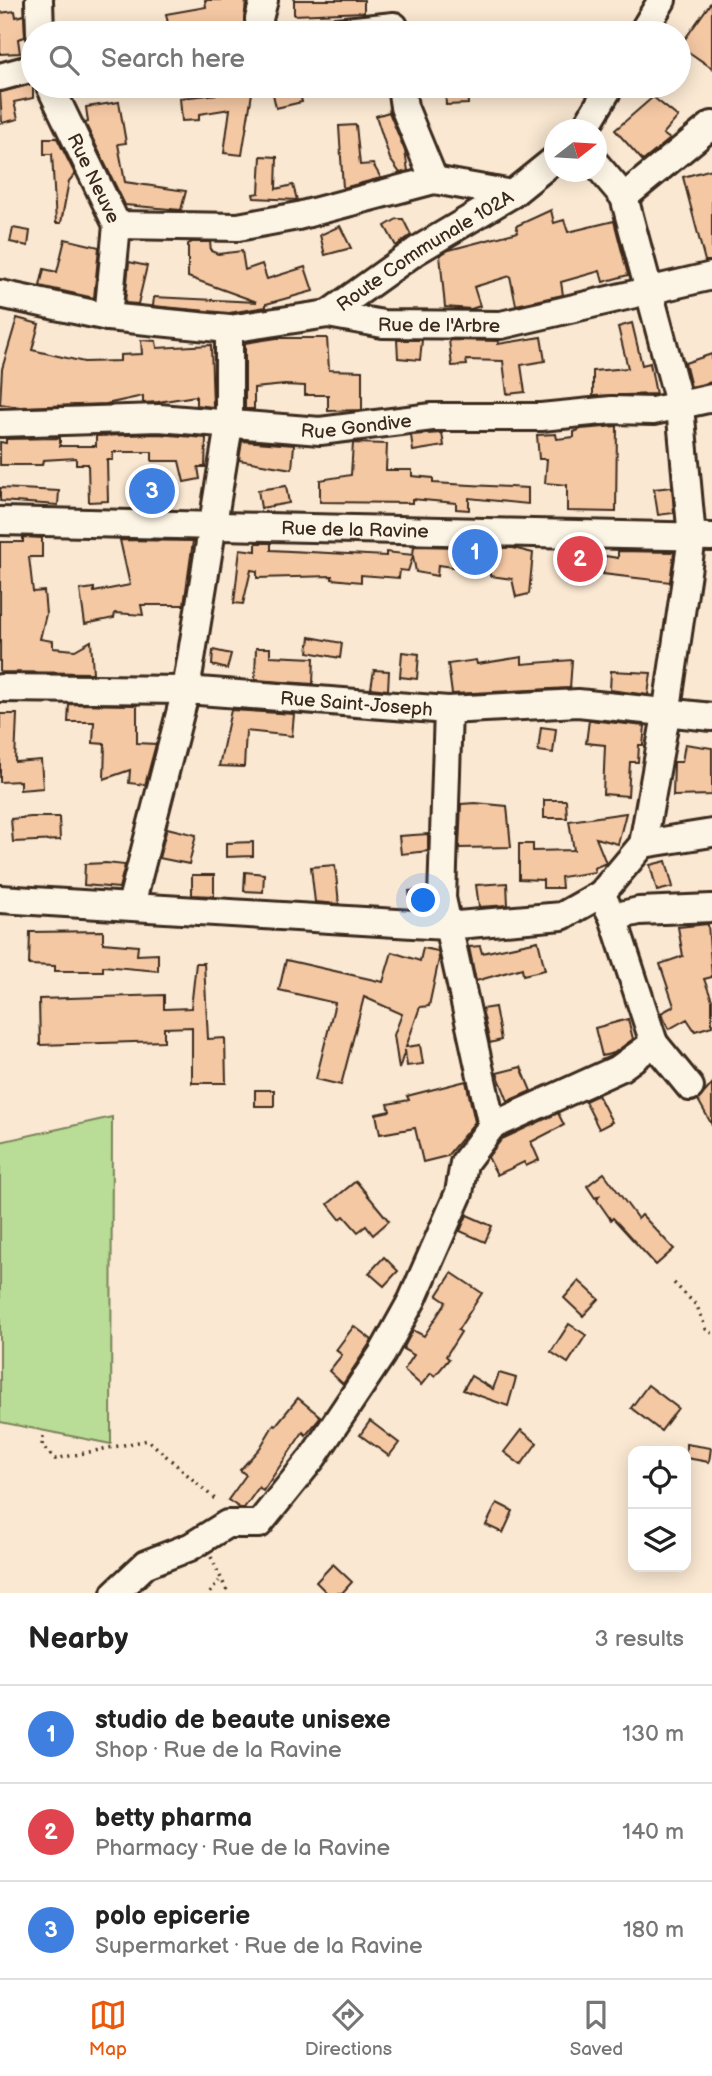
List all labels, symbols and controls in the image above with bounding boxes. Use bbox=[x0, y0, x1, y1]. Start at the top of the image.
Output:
search box bbox=[21, 21, 691, 98]
icon: search bbox=[45, 41, 83, 79]
text: Search here bbox=[101, 44, 245, 75]
north arrow bbox=[544, 119, 607, 182]
street label: Rue Neuve bbox=[62, 130, 124, 227]
street label: Route Communale 102A bbox=[333, 186, 518, 317]
street label: Rue de l'Arbre bbox=[378, 314, 500, 338]
street label: Rue Gondive bbox=[300, 410, 413, 444]
pin: 3 bbox=[129, 465, 175, 517]
street label: Rue de la Ravine bbox=[281, 517, 429, 544]
pin: 1 bbox=[452, 526, 498, 578]
pin: 2 bbox=[557, 533, 603, 585]
street label: Rue Saint-Joseph bbox=[279, 687, 434, 722]
your location bbox=[406, 883, 440, 917]
map controls bbox=[628, 1446, 691, 1572]
button: locate bbox=[628, 1446, 691, 1509]
button: layers bbox=[628, 1509, 691, 1572]
text: Nearby bbox=[28, 1621, 128, 1657]
text: 3 results bbox=[595, 1625, 684, 1653]
text: studio de beaute unisexe bbox=[95, 1705, 391, 1736]
text: 1 bbox=[46, 1720, 56, 1748]
text: 130 m bbox=[622, 1720, 684, 1748]
text: Shop · Rue de la Ravine bbox=[95, 1736, 342, 1764]
text: betty pharma bbox=[95, 1803, 252, 1834]
text: 2 bbox=[44, 1818, 58, 1846]
text: 140 m bbox=[622, 1818, 684, 1846]
text: Pharmacy · Rue de la Ravine bbox=[95, 1834, 390, 1862]
text: polo epicerie bbox=[95, 1901, 250, 1932]
text: 3 bbox=[44, 1916, 58, 1944]
text: 180 m bbox=[623, 1916, 684, 1944]
text: Supermarket · Rue de la Ravine bbox=[95, 1932, 423, 1960]
tab: Map bbox=[89, 1996, 127, 2061]
tab: Directions bbox=[305, 1996, 392, 2061]
tab: Saved bbox=[570, 1996, 623, 2061]

